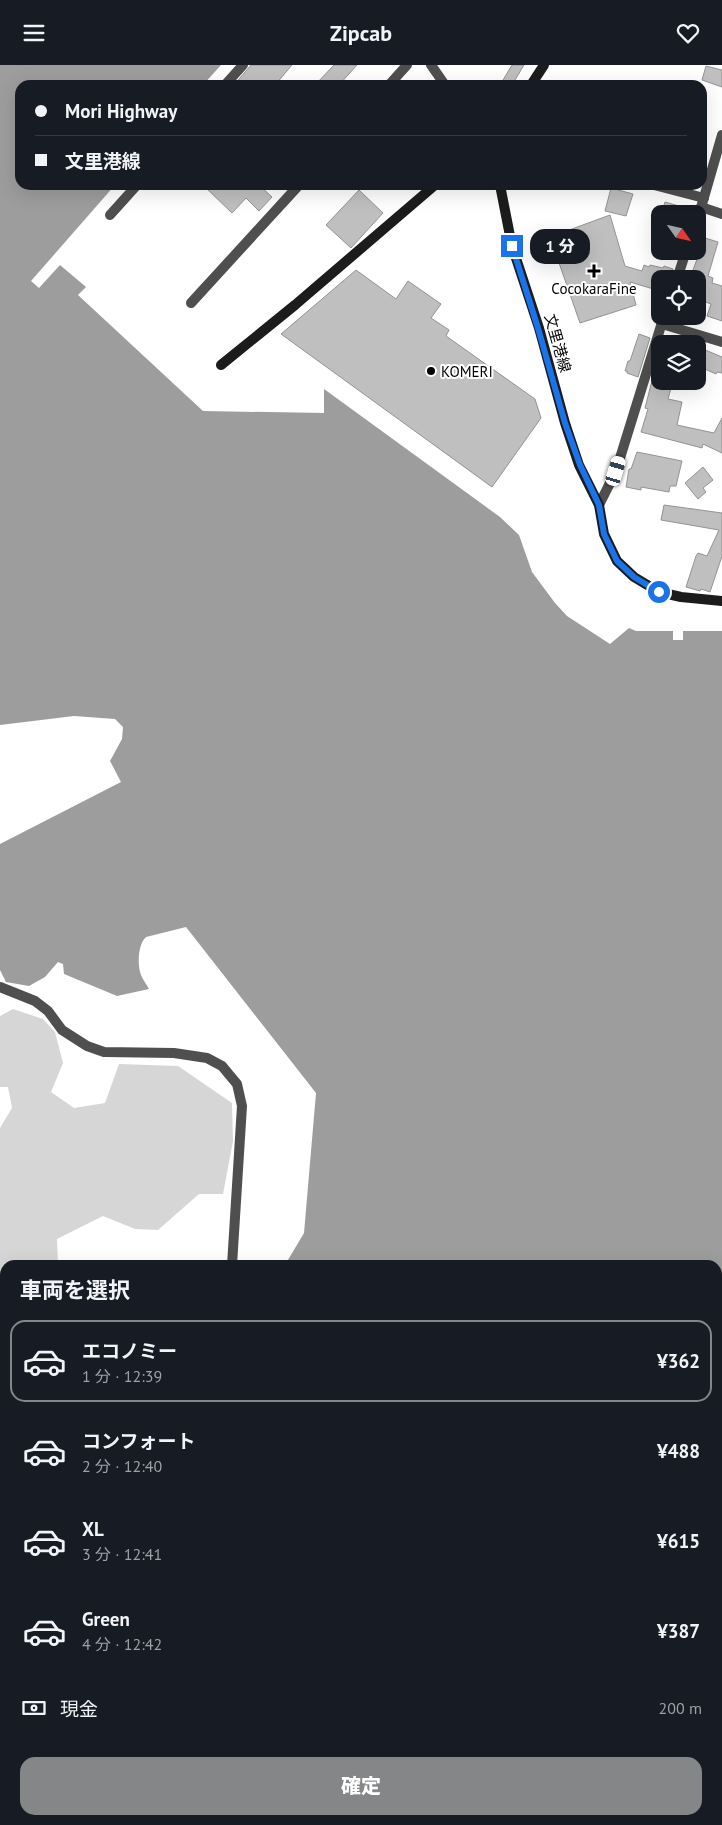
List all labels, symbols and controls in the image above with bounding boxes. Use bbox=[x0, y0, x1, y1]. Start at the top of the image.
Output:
icon: menu bbox=[20, 19, 48, 47]
text: Zipcab bbox=[330, 19, 392, 47]
icon: heart bbox=[674, 19, 702, 47]
text: Mori Highway bbox=[65, 99, 177, 123]
text: 文里港線 bbox=[65, 149, 141, 173]
north arrow bbox=[651, 205, 706, 260]
map controls bbox=[651, 205, 706, 390]
callout: 1 分 bbox=[530, 229, 590, 263]
route end bbox=[501, 235, 523, 257]
text: 1 分 bbox=[545, 236, 575, 256]
marker: CocokaraFine bbox=[588, 265, 600, 277]
button: locate bbox=[651, 270, 706, 325]
place label: CocokaraFine bbox=[551, 279, 637, 298]
street label: 文里港線 bbox=[541, 312, 575, 374]
button: layers bbox=[651, 335, 706, 390]
place label: KOMERI bbox=[441, 362, 493, 381]
marker: KOMERI bbox=[425, 365, 437, 377]
car bbox=[604, 454, 627, 488]
route start bbox=[648, 581, 670, 603]
text: 車両を選択 bbox=[20, 1276, 130, 1304]
icon: car bbox=[22, 1339, 67, 1384]
text: エコノミー bbox=[82, 1339, 177, 1363]
text: ¥362 bbox=[657, 1349, 700, 1373]
text: 1 分 · 12:39 bbox=[82, 1366, 162, 1386]
icon: car bbox=[22, 1429, 67, 1474]
text: コンフォート bbox=[82, 1429, 195, 1453]
text: ¥488 bbox=[657, 1439, 700, 1463]
text: 2 分 · 12:40 bbox=[82, 1456, 162, 1476]
text: XL bbox=[82, 1517, 104, 1541]
icon: car bbox=[22, 1519, 67, 1564]
text: ¥615 bbox=[657, 1529, 700, 1553]
text: 3 分 · 12:41 bbox=[82, 1544, 162, 1564]
text: Green bbox=[82, 1607, 130, 1631]
icon: car bbox=[22, 1609, 67, 1654]
text: ¥387 bbox=[657, 1619, 700, 1643]
text: 4 分 · 12:42 bbox=[82, 1634, 162, 1654]
icon: cash bbox=[20, 1694, 48, 1722]
text: 現金 bbox=[60, 1697, 98, 1721]
text: 200 m bbox=[659, 1698, 702, 1718]
button: 確定 bbox=[20, 1757, 702, 1815]

